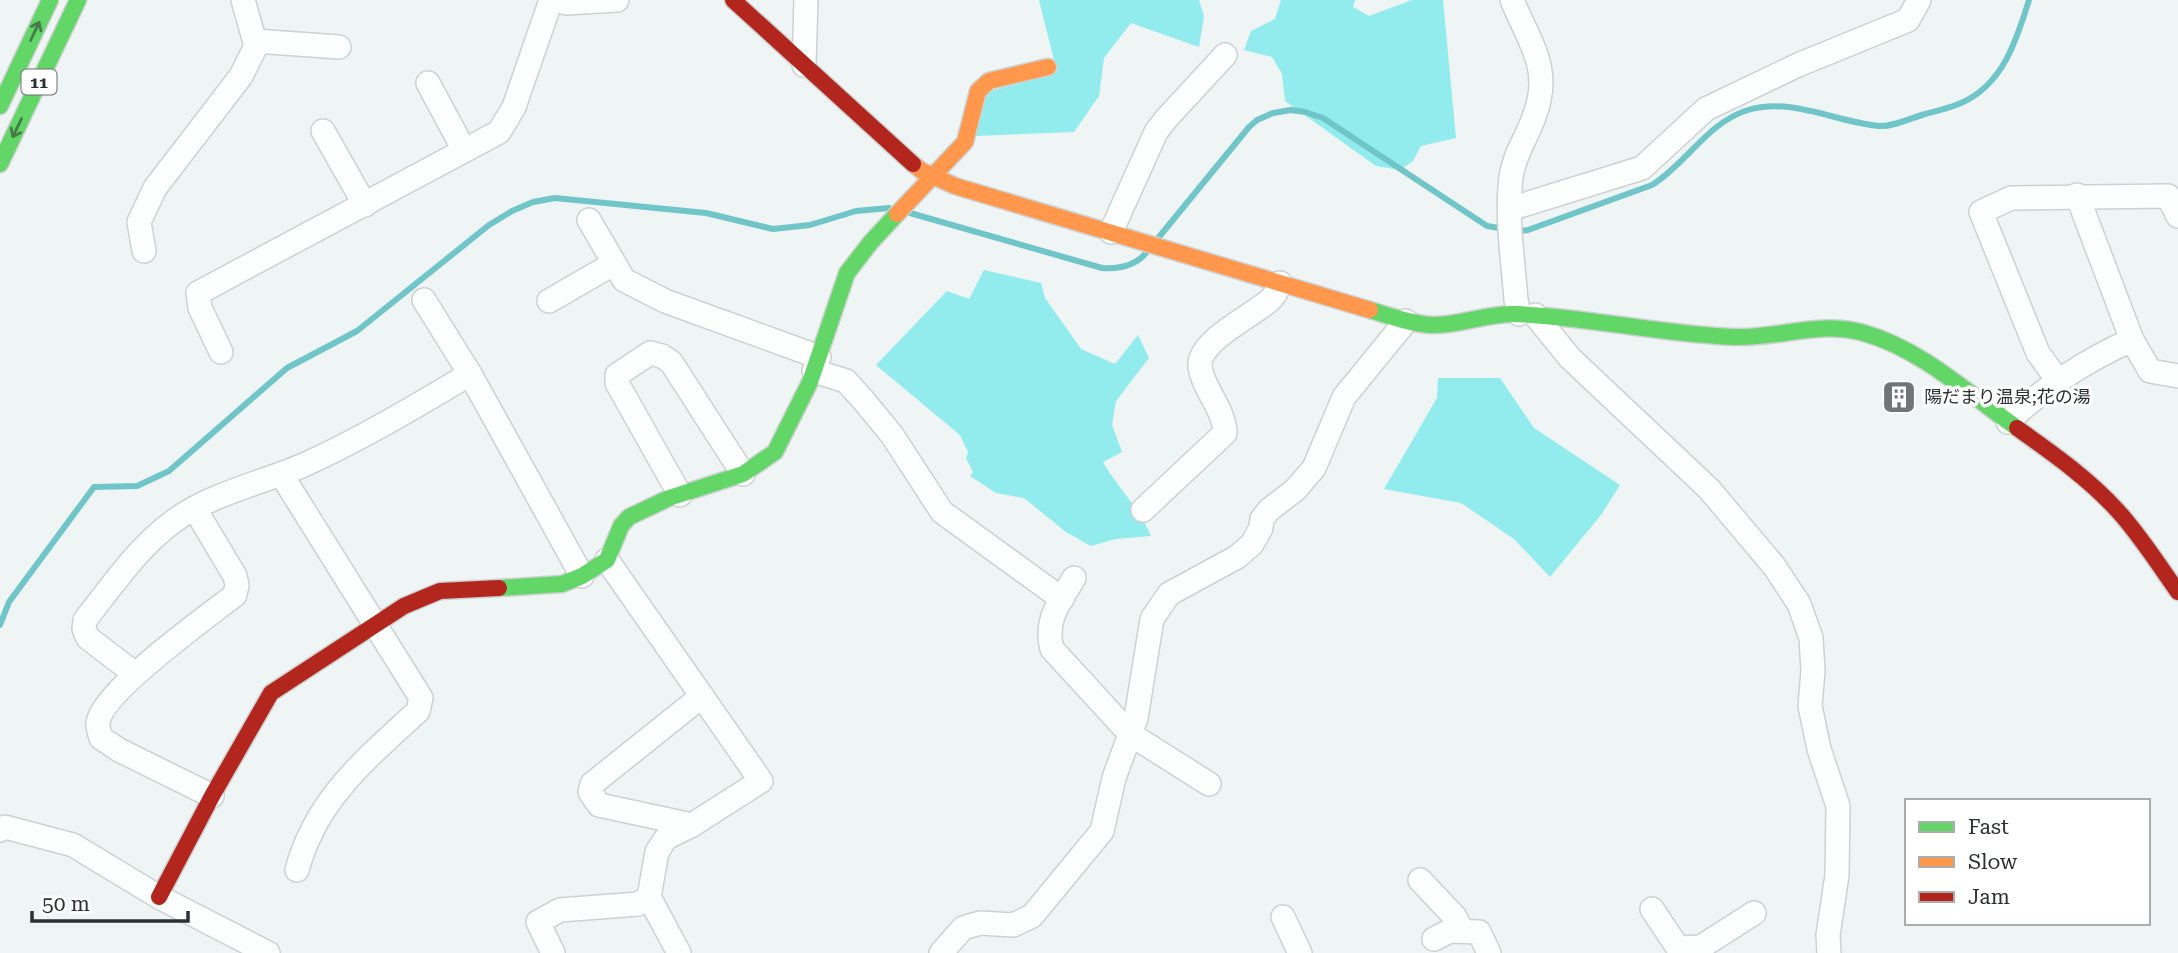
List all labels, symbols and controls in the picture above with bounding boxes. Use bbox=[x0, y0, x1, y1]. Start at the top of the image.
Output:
one-way arrow bbox=[29, 21, 43, 42]
road number: 11 bbox=[22, 69, 56, 94]
one-way arrow bbox=[10, 117, 23, 138]
building icon: 陽だまり温泉;花の湯 bbox=[1880, 378, 1918, 416]
place label: 陽だまり温泉;花の湯 bbox=[1924, 386, 2091, 407]
legend bbox=[1905, 799, 2150, 925]
text: Fast bbox=[1968, 815, 2009, 839]
text: Slow bbox=[1968, 850, 2018, 874]
scale bar bbox=[32, 880, 187, 924]
text: Jam bbox=[1968, 885, 2010, 909]
text: 50 m bbox=[42, 892, 90, 916]

